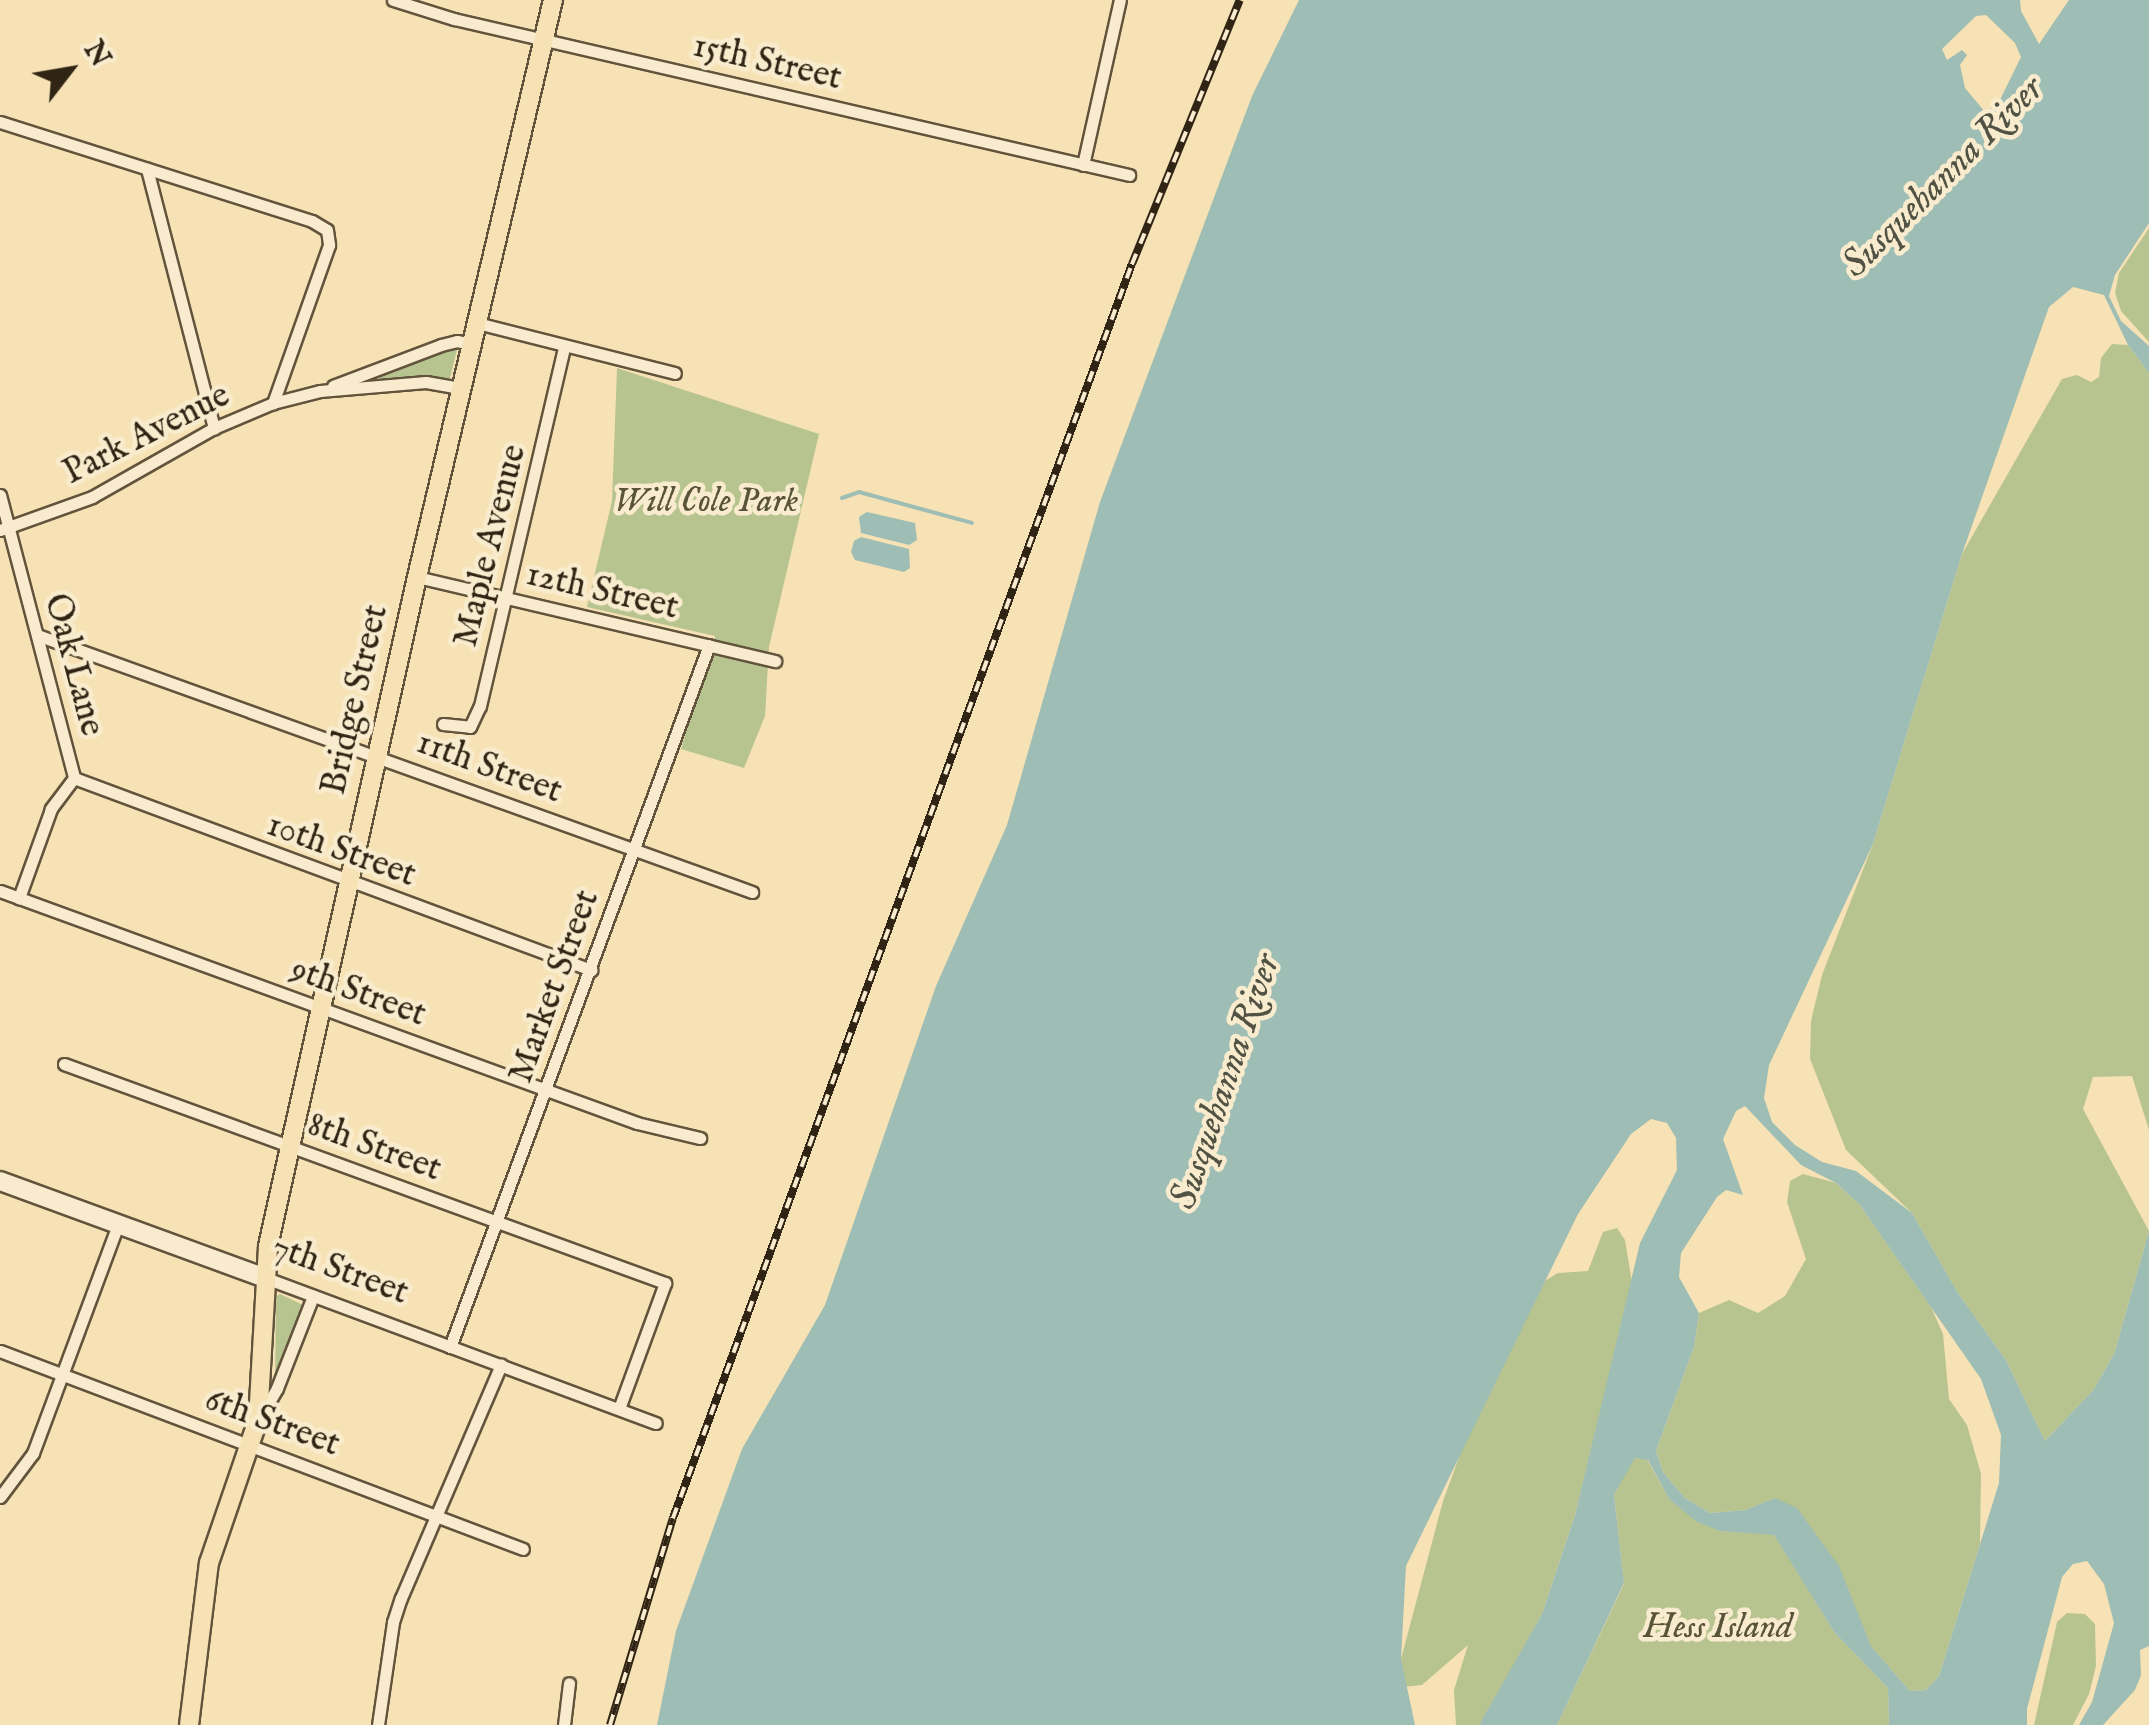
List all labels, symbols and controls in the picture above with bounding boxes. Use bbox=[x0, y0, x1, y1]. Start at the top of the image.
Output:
north arrow bbox=[20, 20, 120, 120]
street label: 15th Street bbox=[689, 26, 845, 100]
text: N bbox=[75, 35, 117, 74]
water label: Susquehanna River bbox=[1834, 68, 2054, 288]
street label: Park Avenue bbox=[57, 375, 237, 495]
street label: Maple Avenue bbox=[446, 441, 536, 651]
park label: Will Cole Park bbox=[614, 481, 798, 523]
street label: 12th Street bbox=[522, 554, 682, 630]
street label: Oak Lane bbox=[34, 589, 112, 741]
street label: Bridge Street bbox=[314, 601, 398, 799]
street label: 11th Street bbox=[411, 722, 567, 814]
street label: 10th Street bbox=[261, 805, 421, 897]
street label: Market Street bbox=[501, 885, 609, 1089]
street label: 9th Street bbox=[285, 949, 431, 1037]
water label: Susquehanna River bbox=[1162, 949, 1292, 1215]
street label: 8th Street bbox=[302, 1105, 446, 1191]
street label: 7th Street bbox=[266, 1227, 414, 1315]
street label: 6th Street bbox=[199, 1379, 345, 1467]
park label: Hess Island bbox=[1643, 1607, 1793, 1649]

